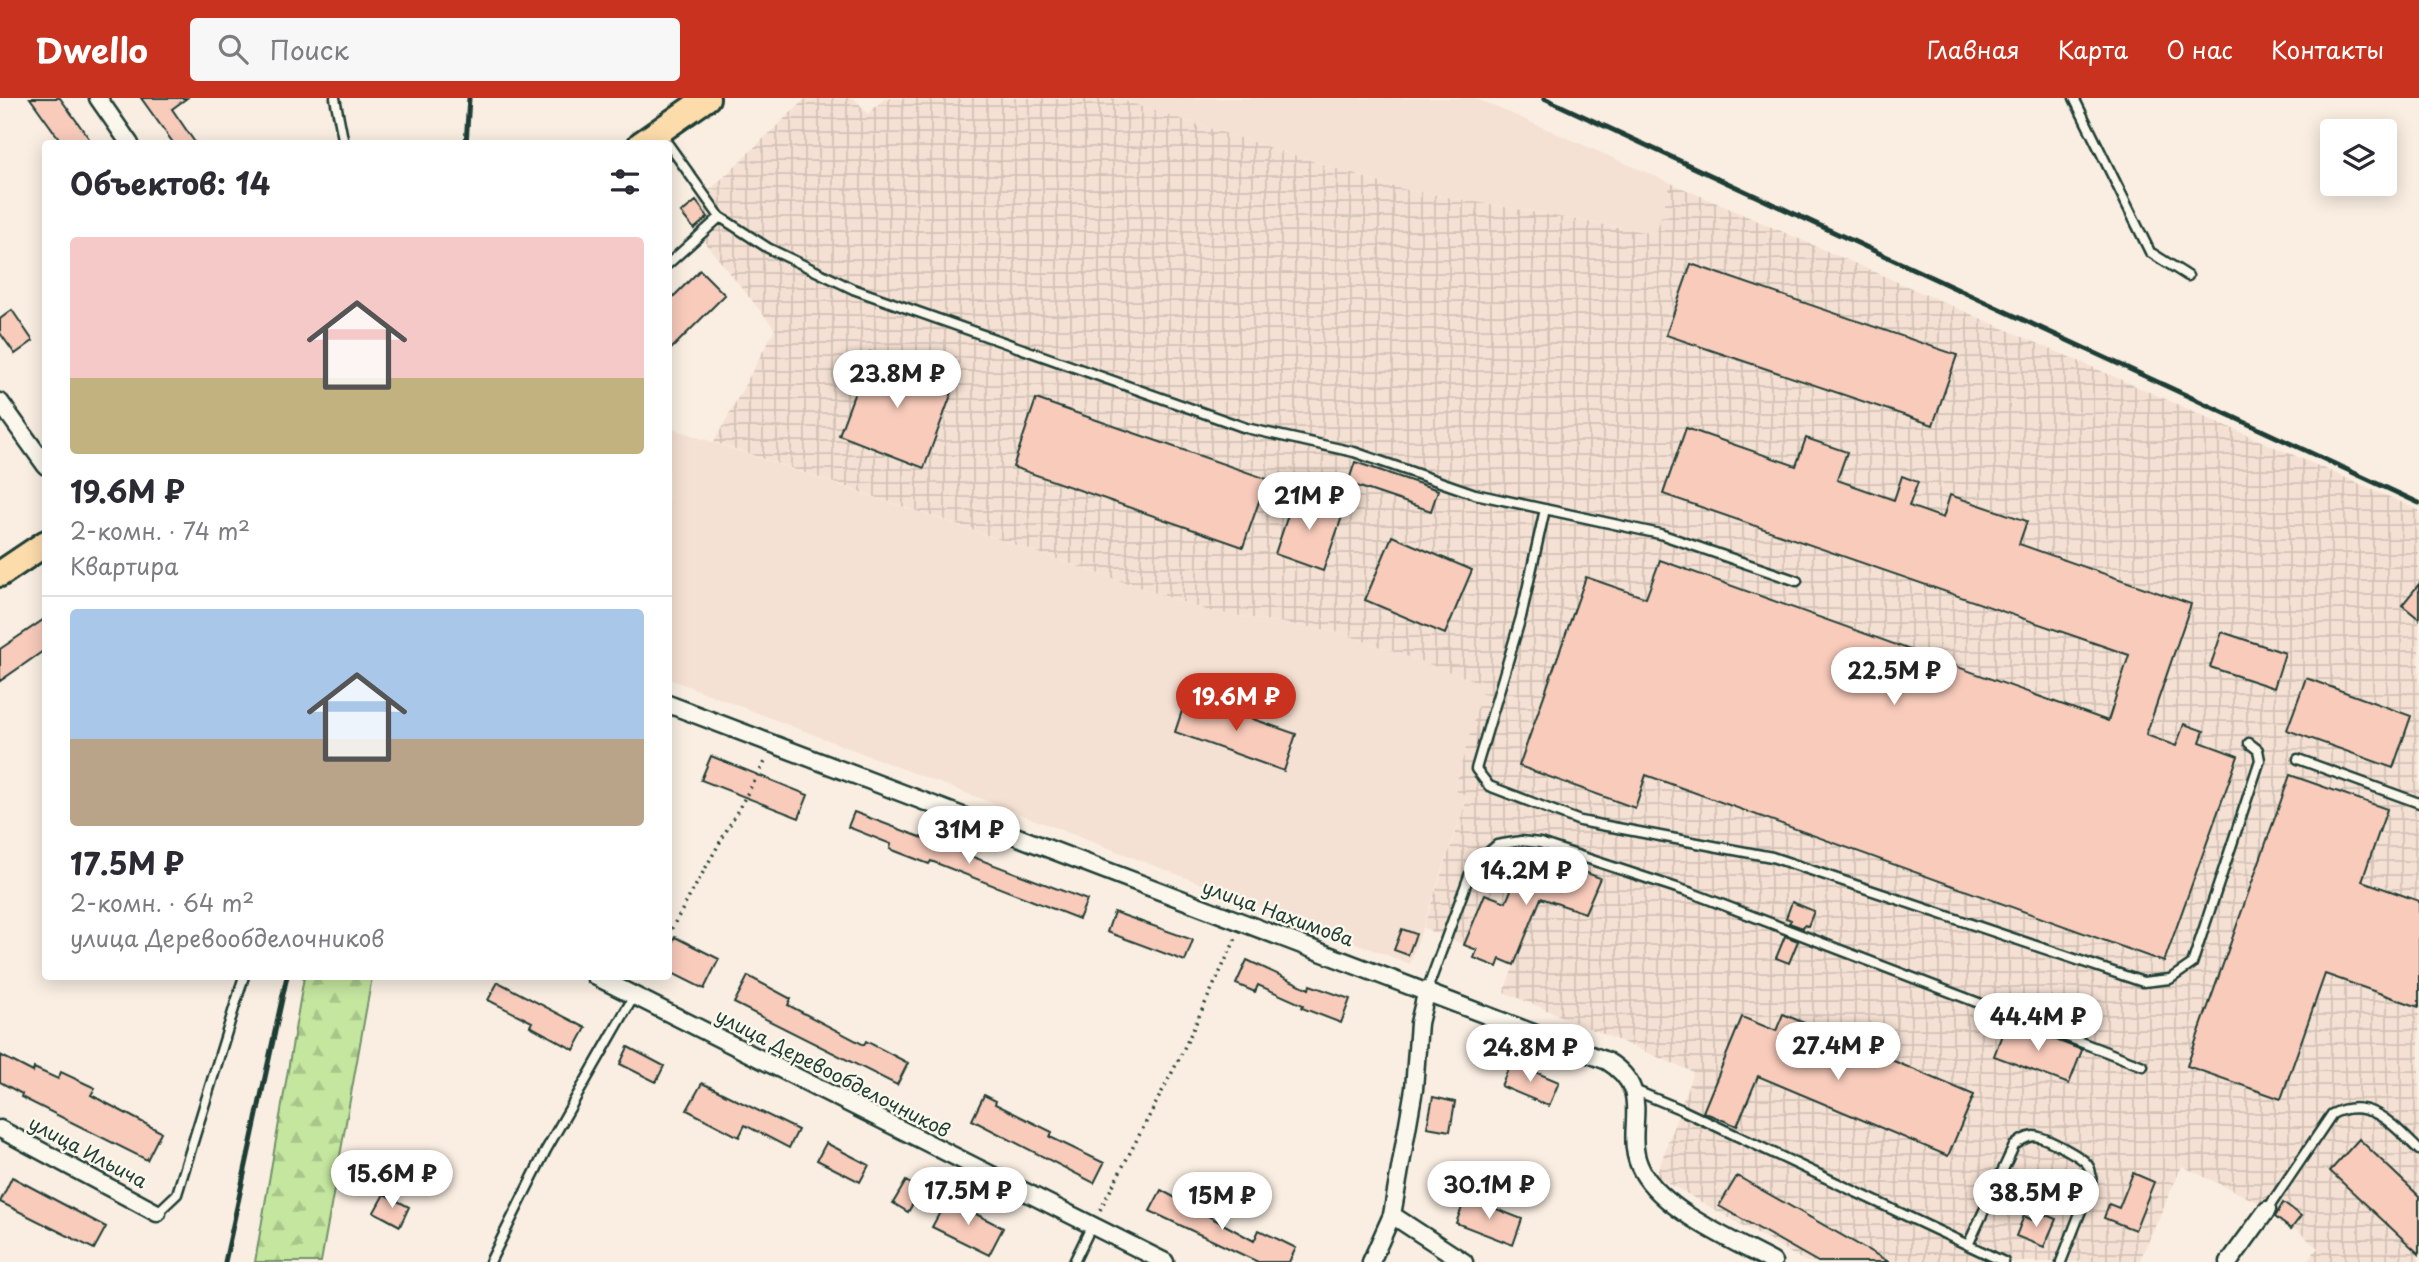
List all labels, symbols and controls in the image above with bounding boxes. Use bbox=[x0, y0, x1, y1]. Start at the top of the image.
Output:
search box bbox=[190, 18, 680, 81]
text: Dwello bbox=[35, 24, 148, 74]
icon: search bbox=[214, 30, 252, 68]
text: Поиск bbox=[270, 30, 349, 69]
text: Главная bbox=[1927, 31, 2020, 67]
text: Карта bbox=[2058, 31, 2128, 67]
text: О нас bbox=[2166, 31, 2233, 67]
text: Контакты bbox=[2271, 31, 2384, 67]
map controls bbox=[2320, 119, 2397, 196]
button: layers bbox=[2320, 119, 2397, 196]
text: Объектов: 14 bbox=[70, 160, 270, 205]
icon: filters bbox=[606, 163, 644, 201]
icon: home bbox=[294, 282, 420, 408]
pin: 23.8M ₽ bbox=[832, 350, 962, 410]
text: 23.8M ₽ bbox=[849, 355, 945, 390]
text: 19.6M ₽ bbox=[70, 468, 185, 513]
pin: 21M ₽ bbox=[1260, 472, 1358, 532]
text: 21M ₽ bbox=[1274, 477, 1344, 512]
text: 2-комн. · 74 m² bbox=[70, 513, 250, 548]
text: Квартира bbox=[70, 548, 178, 583]
pin: 22.5M ₽ bbox=[1829, 648, 1959, 707]
text: 22.5M ₽ bbox=[1847, 652, 1941, 687]
icon: home bbox=[294, 654, 420, 780]
pin: 19.6M ₽ bbox=[1171, 674, 1301, 733]
text: 19.6M ₽ bbox=[1192, 678, 1280, 713]
pin: 31M ₽ bbox=[920, 806, 1018, 866]
text: 31M ₽ bbox=[934, 811, 1004, 846]
text: 17.5M ₽ bbox=[70, 840, 184, 885]
pin: 14.2M ₽ bbox=[1461, 848, 1591, 907]
text: 14.2M ₽ bbox=[1480, 852, 1572, 887]
street label: улица Нахимова bbox=[1199, 872, 1358, 952]
text: 2-комн. · 64 m² bbox=[70, 885, 254, 920]
text: улица Деревообделочников bbox=[70, 920, 385, 955]
pin: 44.4M ₽ bbox=[1973, 993, 2103, 1053]
text: 44.4M ₽ bbox=[1990, 998, 2086, 1033]
street label: улица Деревообделочников bbox=[711, 1001, 956, 1144]
pin: 27.4M ₽ bbox=[1773, 1023, 1903, 1082]
pin: 24.8M ₽ bbox=[1465, 1024, 1595, 1084]
text: 27.4M ₽ bbox=[1792, 1027, 1884, 1062]
text: 24.8M ₽ bbox=[1482, 1029, 1578, 1064]
street label: улица Ильича bbox=[24, 1108, 153, 1194]
pin: 15.6M ₽ bbox=[327, 1150, 457, 1210]
text: 15.6M ₽ bbox=[347, 1155, 437, 1190]
pin: 30.1M ₽ bbox=[1424, 1162, 1554, 1221]
text: 30.1M ₽ bbox=[1443, 1166, 1535, 1201]
pin: 17.5M ₽ bbox=[903, 1168, 1033, 1227]
pin: 38.5M ₽ bbox=[1971, 1170, 2101, 1229]
text: 17.5M ₽ bbox=[924, 1172, 1012, 1207]
pin: 15M ₽ bbox=[1173, 1172, 1271, 1232]
text: 38.5M ₽ bbox=[1989, 1174, 2083, 1209]
text: 15M ₽ bbox=[1188, 1177, 1256, 1212]

